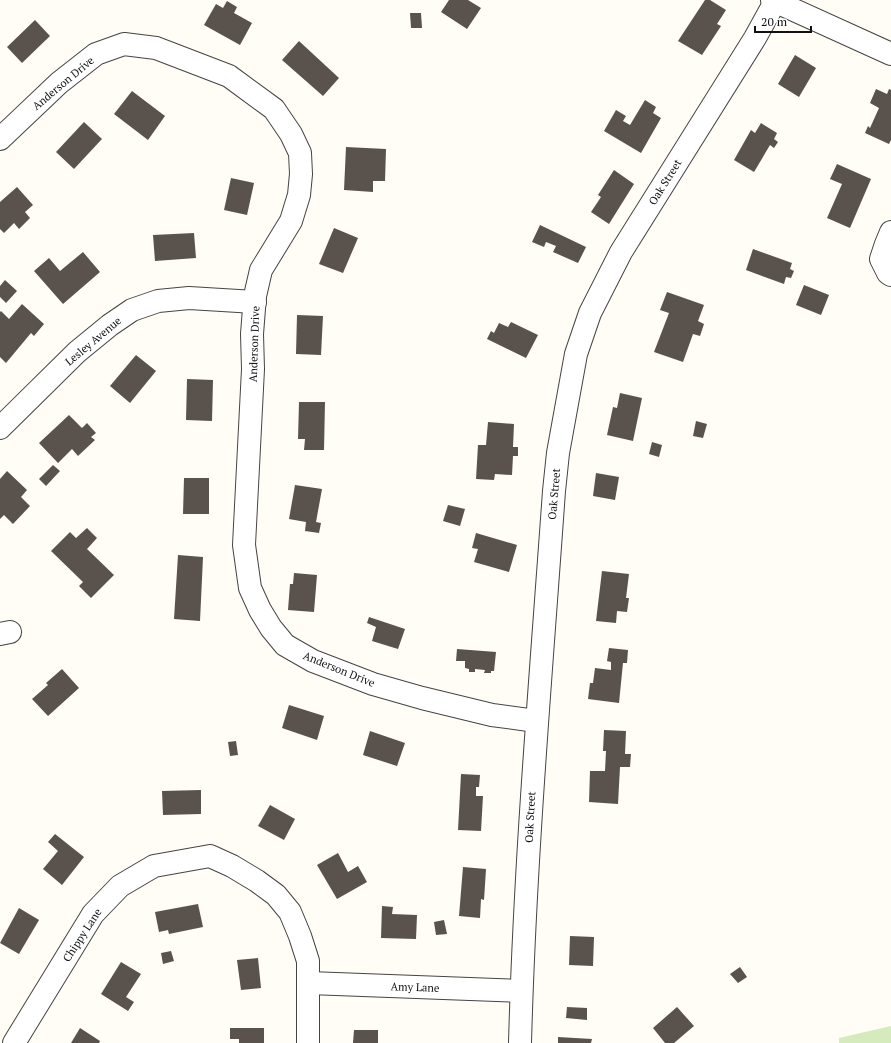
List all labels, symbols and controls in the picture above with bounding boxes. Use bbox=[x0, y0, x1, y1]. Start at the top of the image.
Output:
scale bar bbox=[755, 8, 811, 34]
text: 20 m bbox=[761, 14, 788, 29]
street label: Anderson Drive bbox=[29, 53, 97, 113]
street label: Oak Street bbox=[645, 156, 685, 208]
street label: Anderson Drive bbox=[246, 305, 262, 382]
street label: Lesley Avenue bbox=[62, 313, 124, 369]
street label: Oak Street bbox=[545, 468, 563, 520]
street label: Anderson Drive bbox=[301, 648, 377, 690]
street label: Oak Street bbox=[522, 791, 538, 843]
street label: Chippy Lane bbox=[60, 905, 105, 964]
street label: Amy Lane bbox=[390, 979, 440, 995]

